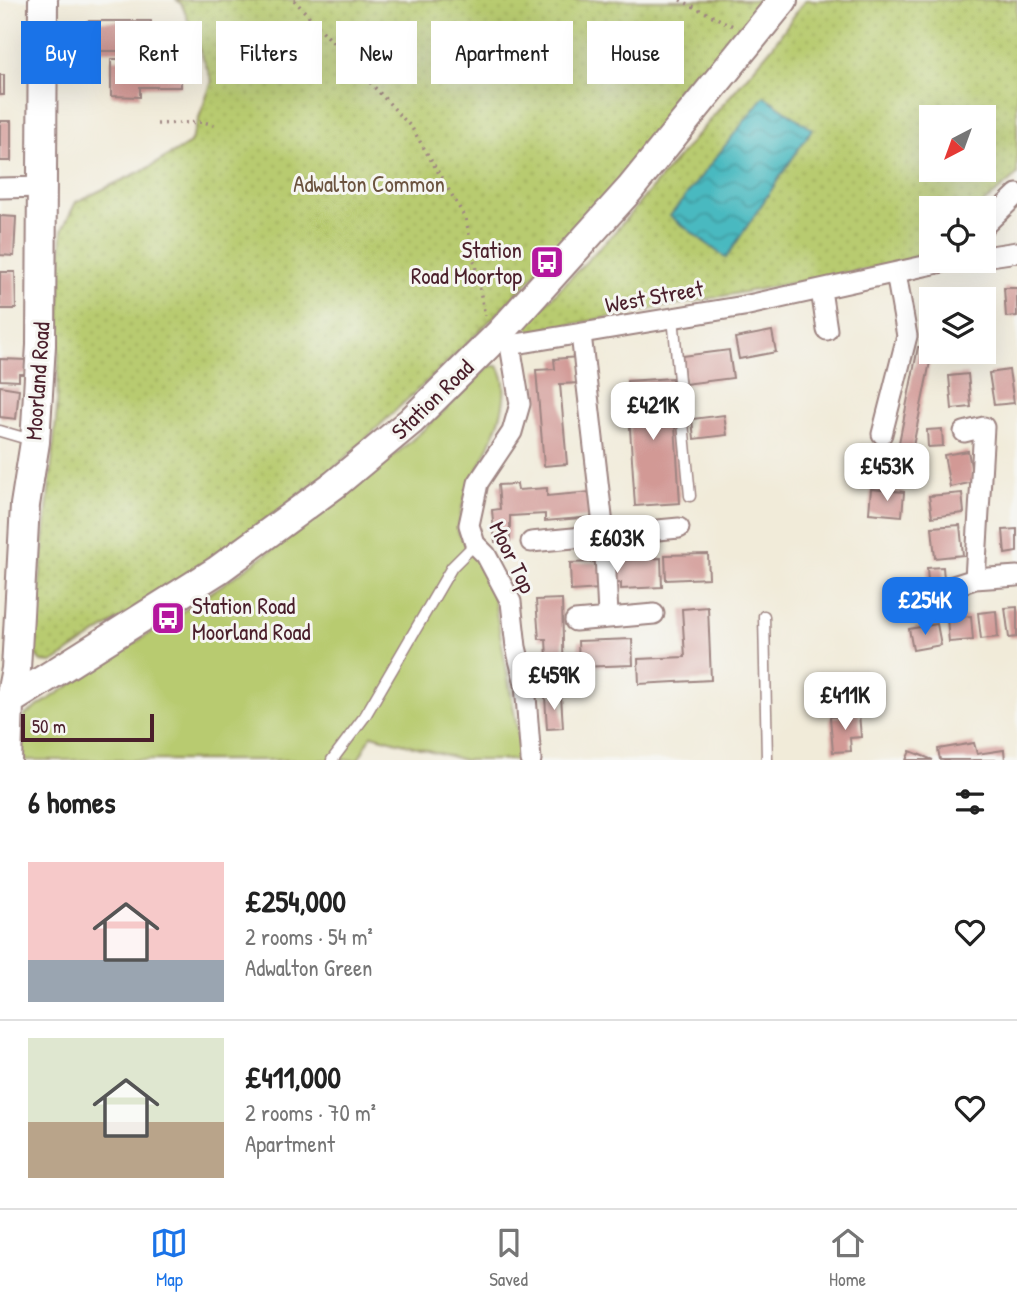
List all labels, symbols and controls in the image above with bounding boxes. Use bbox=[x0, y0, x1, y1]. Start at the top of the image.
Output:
chip: Buy bbox=[21, 21, 101, 84]
chip: Rent bbox=[115, 21, 202, 84]
chip: Filters bbox=[216, 21, 322, 84]
chip: New bbox=[336, 21, 417, 84]
chip: Apartment bbox=[431, 21, 573, 84]
chip: House bbox=[587, 21, 684, 84]
north arrow bbox=[919, 105, 996, 182]
map controls bbox=[919, 105, 996, 364]
park label: Adwalton Common bbox=[293, 168, 445, 199]
button: locate bbox=[919, 196, 996, 273]
place label: Station Road Moortop bbox=[411, 234, 522, 291]
bus stop icon: Station Road Moortop bbox=[528, 243, 566, 281]
street label: West Street bbox=[603, 272, 706, 320]
button: layers bbox=[919, 287, 996, 364]
street label: Moorland Road bbox=[17, 321, 57, 441]
street label: Station Road bbox=[384, 352, 480, 446]
pin: £421K bbox=[604, 382, 702, 442]
text: £421K bbox=[627, 389, 679, 420]
pin: £453K bbox=[838, 444, 936, 503]
text: £453K bbox=[860, 450, 914, 481]
street label: Moor Top bbox=[482, 516, 544, 598]
pin: £603K bbox=[568, 516, 666, 575]
text: £603K bbox=[590, 522, 644, 553]
pin: £254K bbox=[876, 578, 974, 637]
text: £254K bbox=[898, 584, 952, 615]
place label: Station Road Moorland Road bbox=[192, 590, 311, 647]
bus stop icon: Station Road Moorland Road bbox=[149, 599, 187, 637]
pin: £459K bbox=[505, 652, 603, 712]
text: £459K bbox=[528, 659, 580, 690]
pin: £411K bbox=[796, 672, 894, 732]
text: £411K bbox=[820, 679, 870, 710]
scale bar bbox=[21, 711, 154, 743]
text: 50 m bbox=[32, 713, 66, 739]
text: 6 homes bbox=[28, 782, 115, 822]
icon: filters bbox=[951, 783, 989, 821]
text: £254,000 bbox=[245, 881, 346, 921]
icon: home bbox=[84, 890, 168, 974]
icon: heart bbox=[951, 913, 989, 951]
text: 2 rooms · 54 m² bbox=[245, 921, 373, 952]
text: Adwalton Green bbox=[245, 952, 372, 983]
text: £411,000 bbox=[245, 1057, 341, 1097]
icon: home bbox=[84, 1066, 168, 1150]
icon: heart bbox=[951, 1089, 989, 1127]
text: 2 rooms · 70 m² bbox=[245, 1097, 376, 1128]
text: Apartment bbox=[245, 1128, 335, 1159]
tab: Map bbox=[150, 1224, 188, 1292]
tab: Saved bbox=[489, 1224, 528, 1292]
tab: Home bbox=[829, 1224, 867, 1292]

